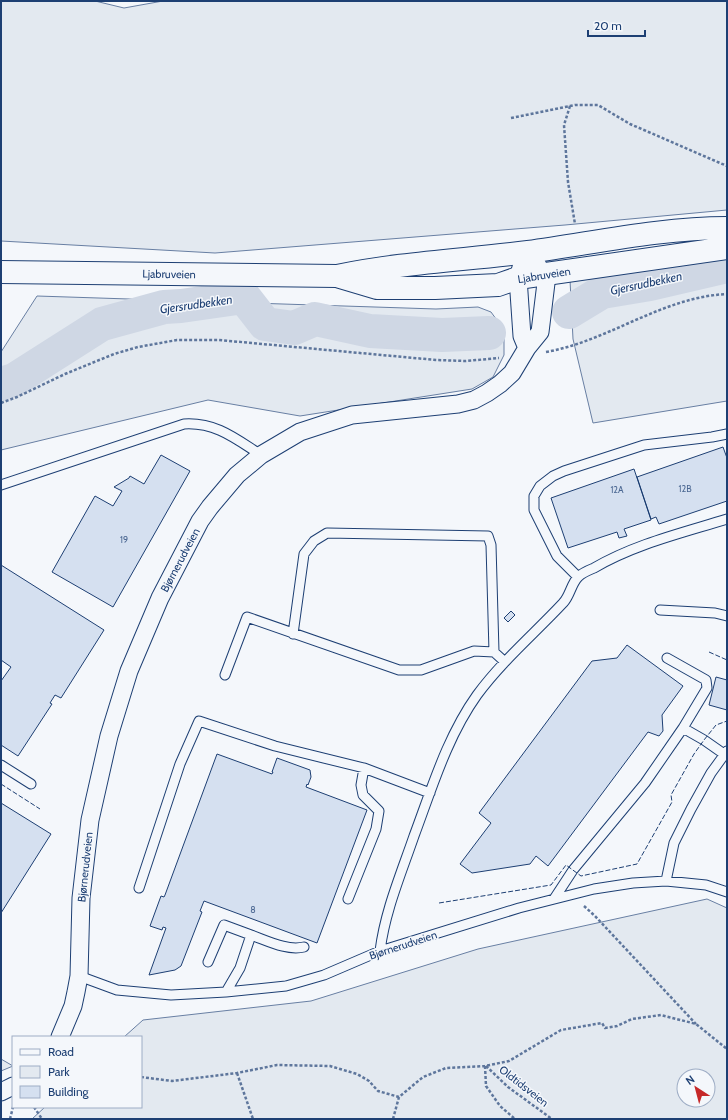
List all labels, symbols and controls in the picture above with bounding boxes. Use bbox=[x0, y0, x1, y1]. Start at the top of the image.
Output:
scale bar bbox=[588, 12, 645, 38]
text: 20 m bbox=[594, 18, 622, 33]
street label: Ljabruveien bbox=[516, 264, 572, 286]
street label: Ljabruveien bbox=[142, 267, 196, 281]
water label: Gjersrudbekken bbox=[609, 268, 683, 298]
water label: Gjersrudbekken bbox=[159, 291, 233, 317]
house number: 12B bbox=[678, 483, 692, 494]
house number: 12A bbox=[610, 484, 624, 495]
street label: Bjørnerudveien bbox=[157, 526, 203, 594]
house number: 19 bbox=[120, 534, 128, 545]
street label: Bjørnerudveien bbox=[74, 831, 96, 903]
house number: 8 bbox=[250, 904, 256, 915]
street label: Bjørnerudveien bbox=[367, 927, 439, 963]
legend bbox=[12, 1036, 142, 1108]
text: Road bbox=[48, 1044, 74, 1059]
street label: Oldtidsveien bbox=[497, 1062, 551, 1110]
text: Park bbox=[48, 1064, 70, 1079]
north arrow bbox=[676, 1068, 716, 1108]
text: N bbox=[683, 1072, 697, 1088]
text: Building bbox=[48, 1084, 90, 1099]

